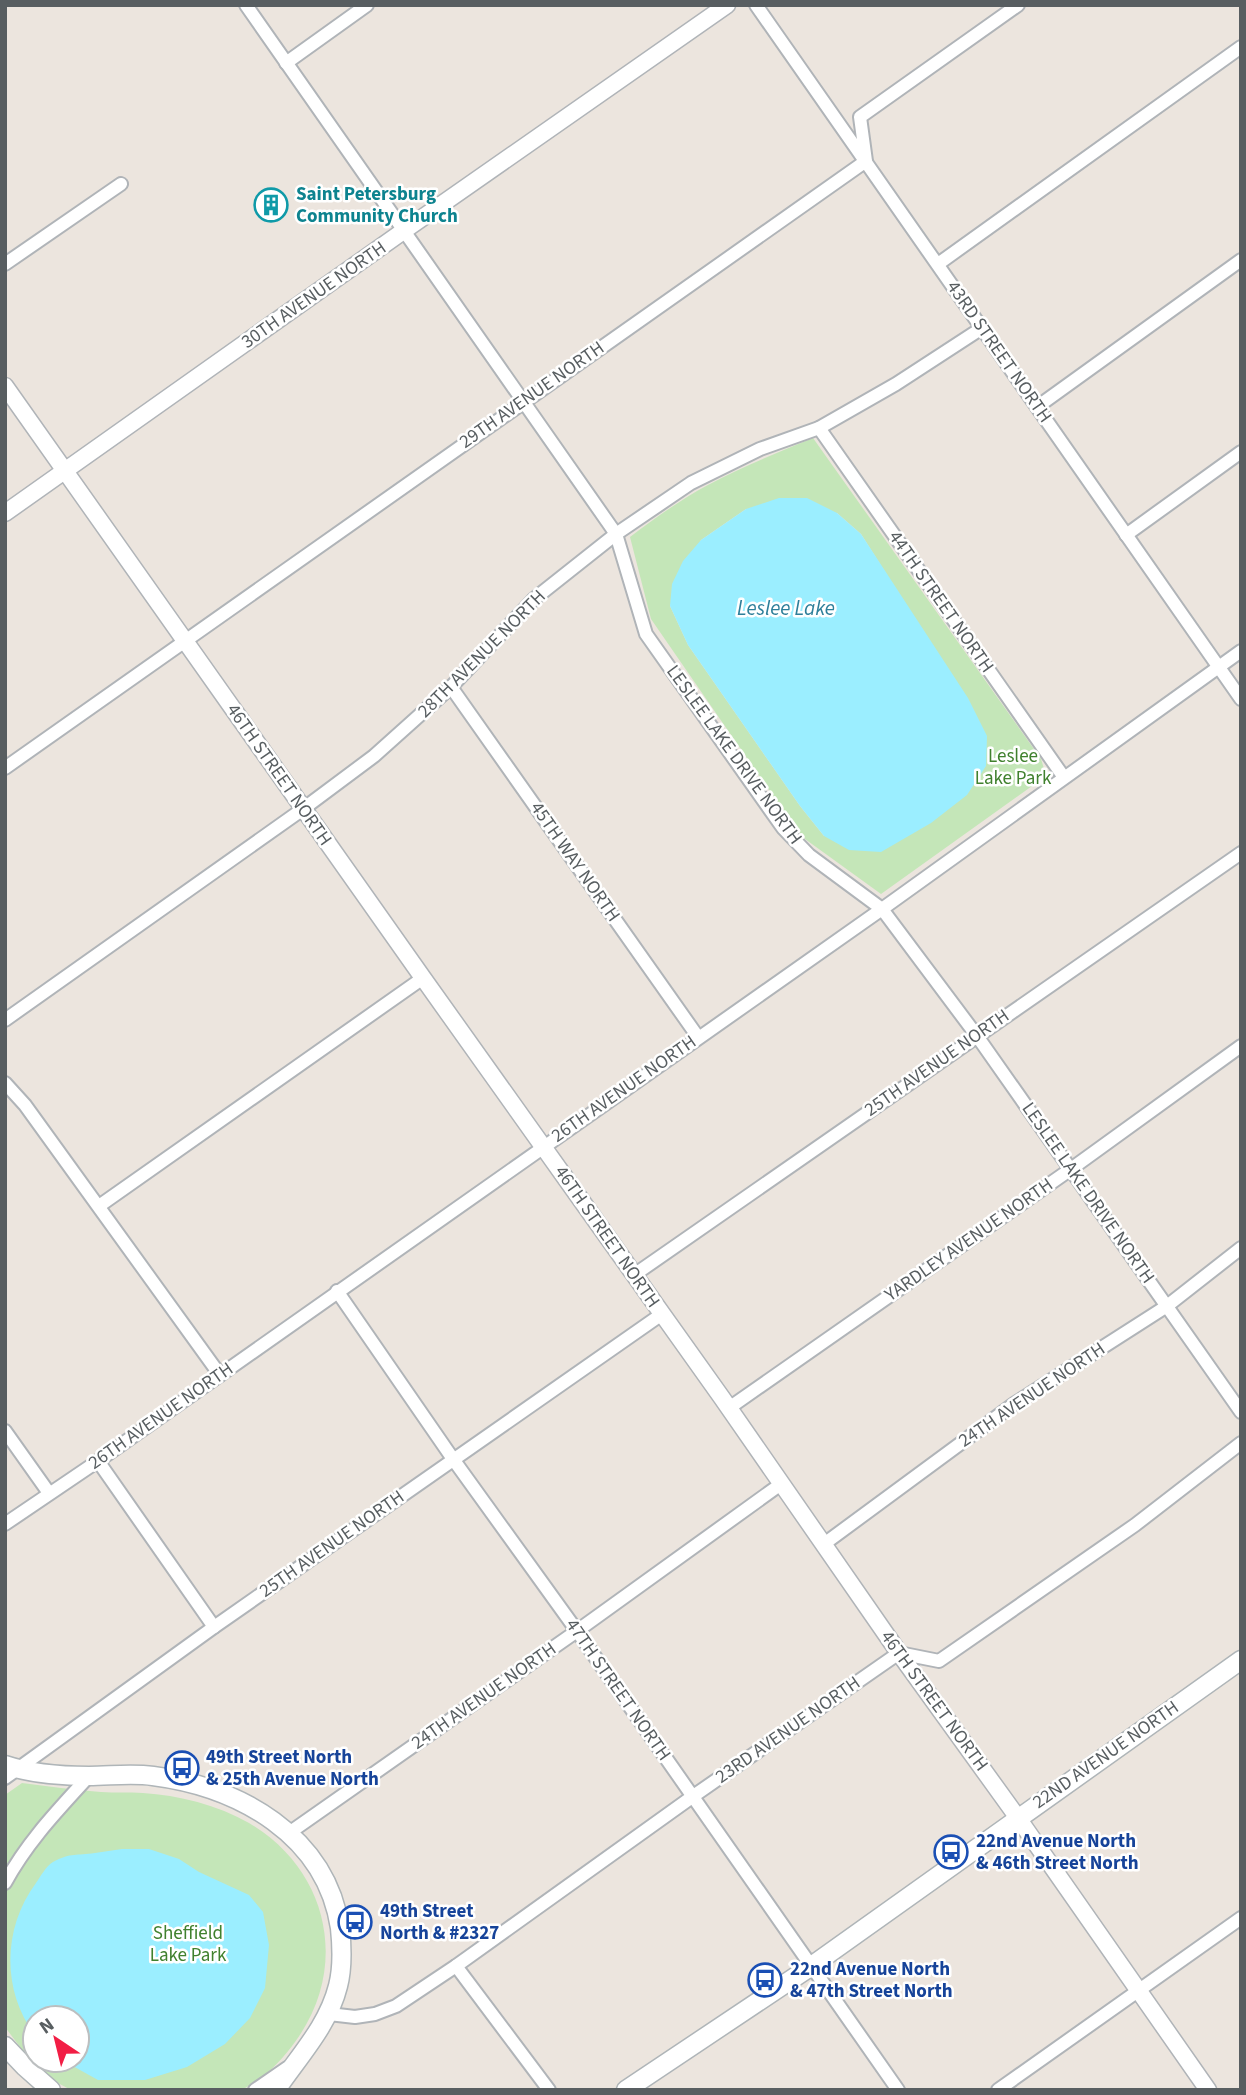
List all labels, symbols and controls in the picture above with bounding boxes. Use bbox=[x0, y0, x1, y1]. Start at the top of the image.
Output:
place label: Saint Petersburg Community Church bbox=[296, 181, 458, 230]
building icon: Saint Petersburg Community Church bbox=[252, 186, 290, 224]
street label: 30TH AVENUE NORTH bbox=[236, 235, 392, 355]
street label: 43RD STREET NORTH bbox=[940, 275, 1058, 429]
street label: 29TH AVENUE NORTH bbox=[454, 335, 610, 455]
street label: 44TH STREET NORTH bbox=[882, 525, 1000, 679]
street label: 28TH AVENUE NORTH bbox=[412, 584, 552, 724]
water label: Leslee Lake bbox=[737, 593, 835, 623]
street label: LESLEE LAKE DRIVE NORTH bbox=[660, 660, 808, 850]
street label: 46TH STREET NORTH bbox=[220, 698, 338, 852]
park label: Leslee Lake Park bbox=[975, 743, 1052, 792]
street label: 45TH WAY NORTH bbox=[523, 796, 627, 928]
street label: 25TH AVENUE NORTH bbox=[859, 1003, 1015, 1123]
street label: 26TH AVENUE NORTH bbox=[546, 1029, 702, 1149]
street label: LESLEE LAKE DRIVE NORTH bbox=[1015, 1097, 1161, 1289]
street label: 46TH STREET NORTH bbox=[548, 1160, 666, 1314]
street label: YARDLEY AVENUE NORTH bbox=[879, 1172, 1059, 1309]
street label: 24TH AVENUE NORTH bbox=[953, 1336, 1111, 1454]
street label: 26TH AVENUE NORTH bbox=[83, 1356, 239, 1476]
street label: 25TH AVENUE NORTH bbox=[254, 1484, 410, 1604]
street label: 47TH STREET NORTH bbox=[559, 1613, 677, 1767]
street label: 46TH STREET NORTH bbox=[874, 1625, 994, 1777]
street label: 24TH AVENUE NORTH bbox=[406, 1636, 562, 1756]
street label: 23RD AVENUE NORTH bbox=[710, 1670, 866, 1790]
street label: 22ND AVENUE NORTH bbox=[1027, 1694, 1185, 1816]
place label: 49th Street North & 25th Avenue North bbox=[206, 1744, 379, 1793]
bus stop icon: 49th Street North & 25th Avenue North bbox=[163, 1749, 201, 1787]
place label: 22nd Avenue North & 46th Street North bbox=[976, 1828, 1139, 1877]
bus stop icon: 22nd Avenue North & 46th Street North bbox=[932, 1833, 970, 1871]
place label: 49th Street North & #2327 bbox=[380, 1898, 499, 1947]
bus stop icon: 49th Street North & #2327 bbox=[336, 1903, 374, 1941]
park label: Sheffield Lake Park bbox=[150, 1920, 227, 1969]
place label: 22nd Avenue North & 47th Street North bbox=[790, 1956, 953, 2005]
bus stop icon: 22nd Avenue North & 47th Street North bbox=[746, 1961, 784, 1999]
north arrow bbox=[21, 2004, 91, 2074]
text: N bbox=[34, 2012, 60, 2041]

